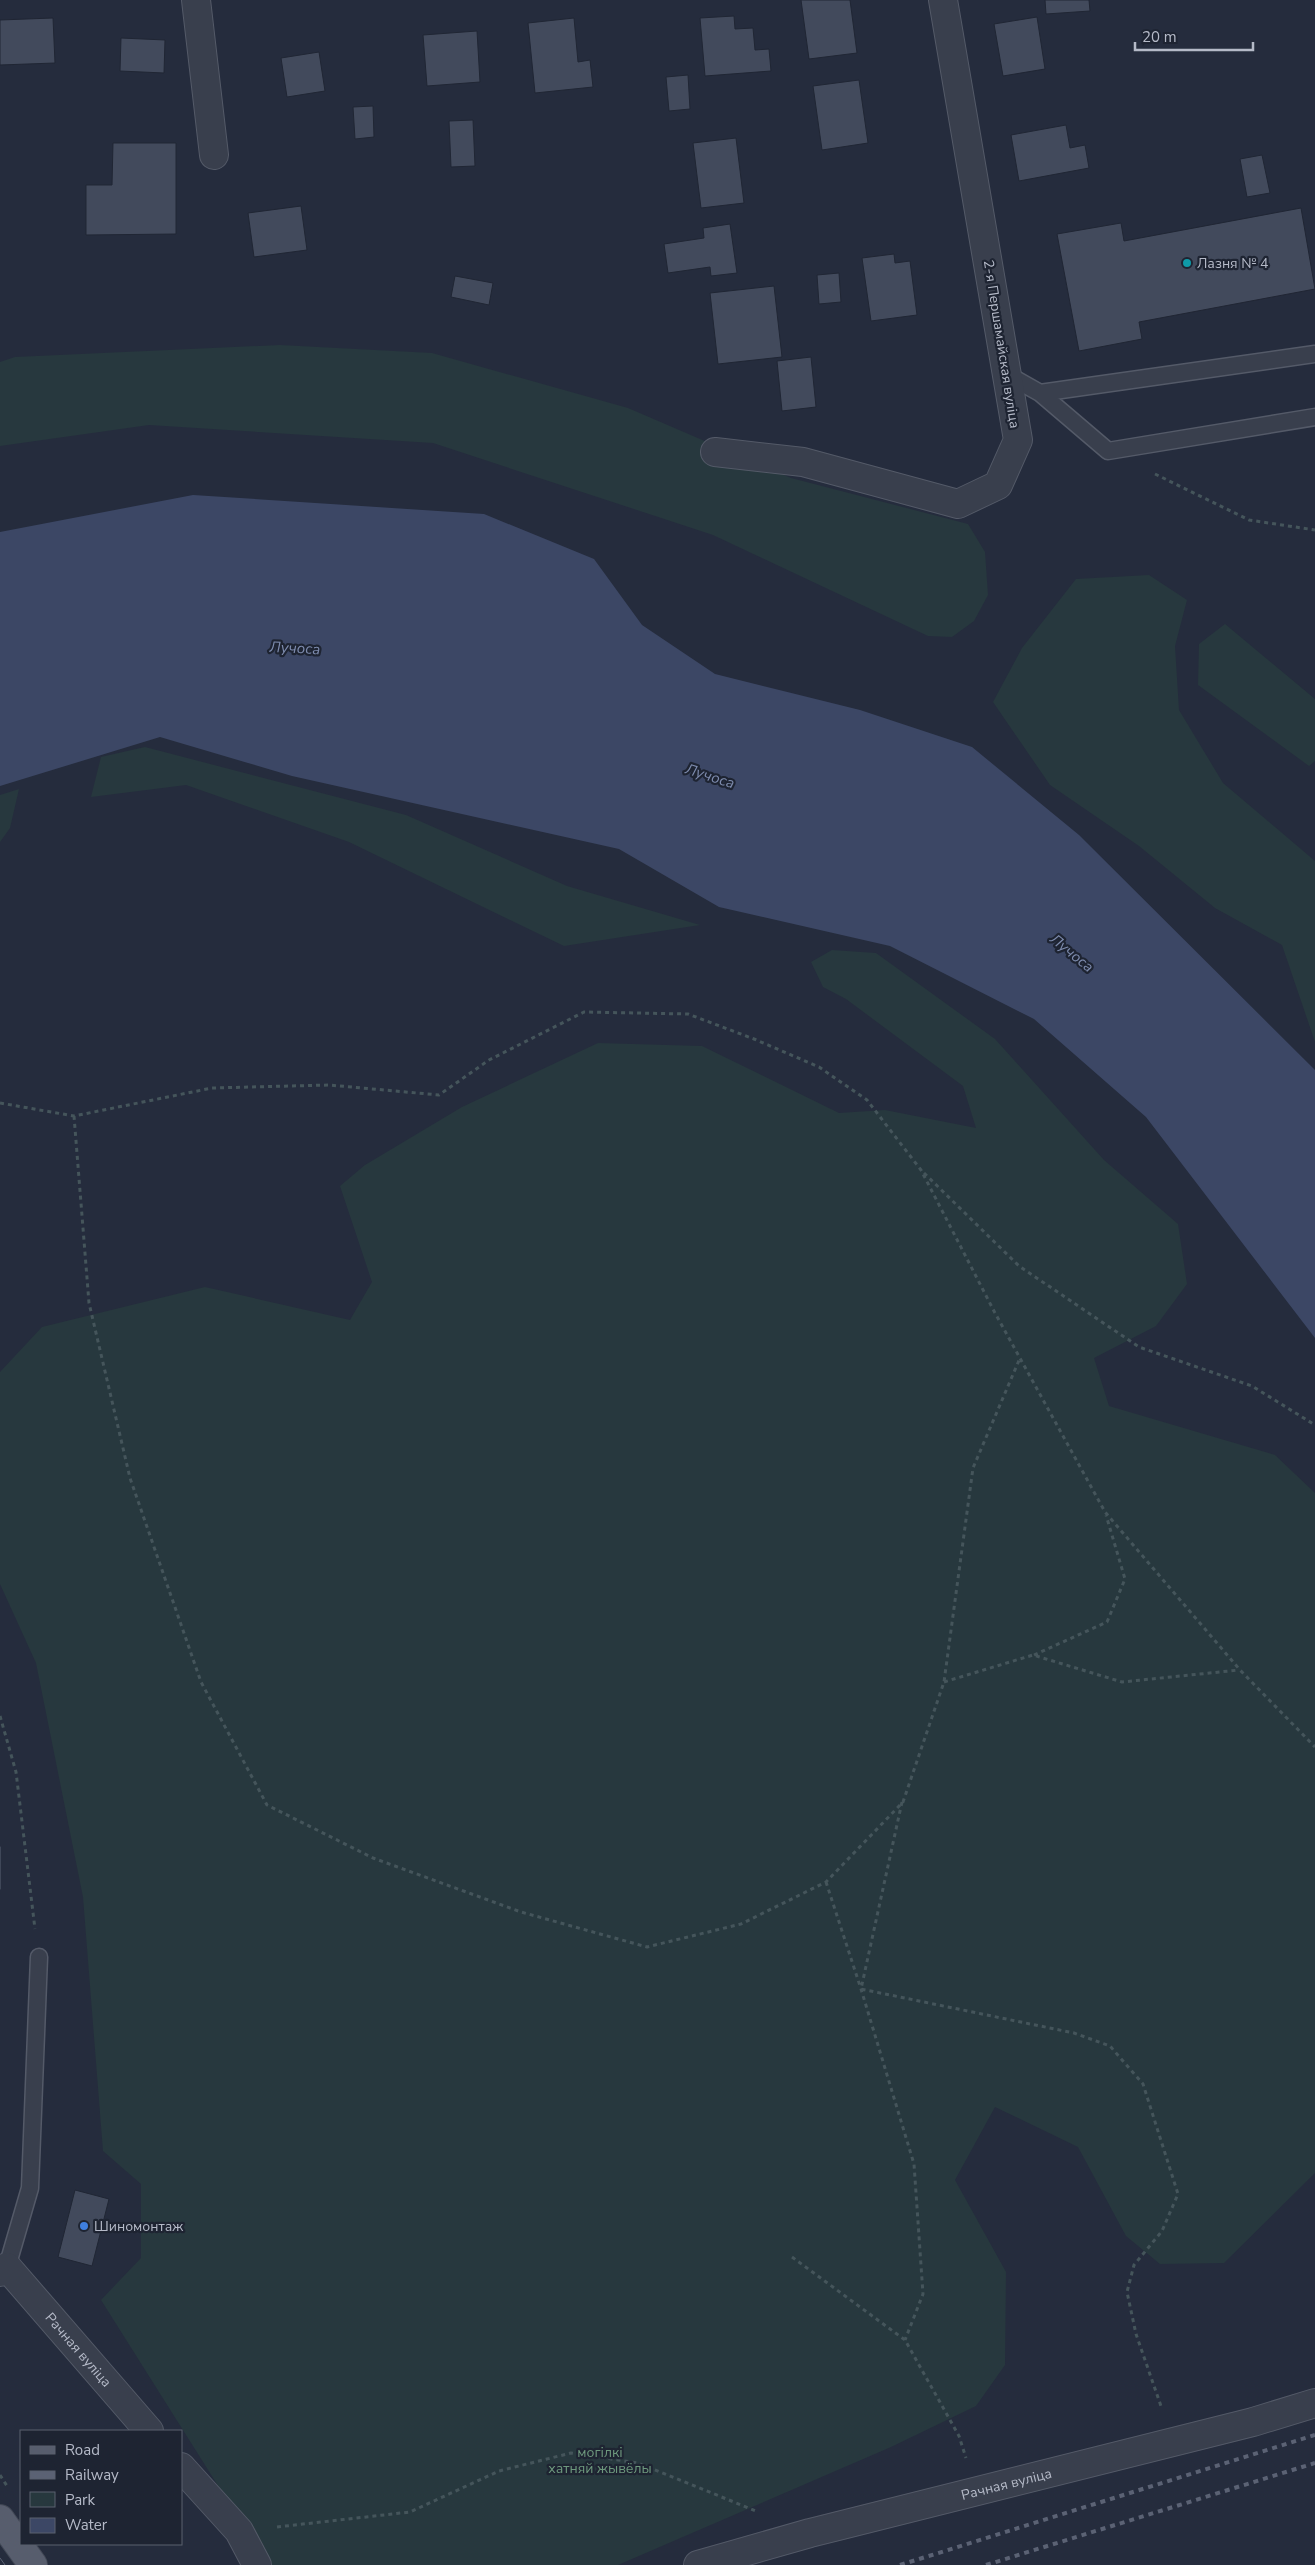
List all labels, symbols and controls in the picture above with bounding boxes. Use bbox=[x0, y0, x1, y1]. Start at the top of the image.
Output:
scale bar bbox=[1135, 20, 1252, 52]
text: 20 m bbox=[1142, 27, 1177, 47]
place label: Лазня № 4 bbox=[1197, 254, 1268, 273]
marker: Лазня № 4 bbox=[1181, 257, 1193, 269]
street label: 2-я Першамайская вуліца bbox=[979, 259, 1024, 430]
water label: Лучоса bbox=[268, 637, 321, 659]
water label: Лучоса bbox=[682, 758, 737, 793]
water label: Лучоса bbox=[1045, 929, 1098, 977]
place label: Шиномонтаж bbox=[94, 2217, 183, 2236]
marker: Шиномонтаж bbox=[78, 2220, 90, 2232]
street label: Рачная вуліца bbox=[41, 2309, 116, 2391]
legend bbox=[20, 2430, 182, 2545]
text: Road bbox=[65, 2440, 100, 2460]
park label: могілкі хатняй жывёлы bbox=[548, 2443, 652, 2478]
street label: Рачная вуліца bbox=[959, 2464, 1054, 2505]
text: Railway bbox=[65, 2465, 119, 2485]
text: Park bbox=[65, 2490, 95, 2510]
text: Water bbox=[65, 2515, 108, 2535]

